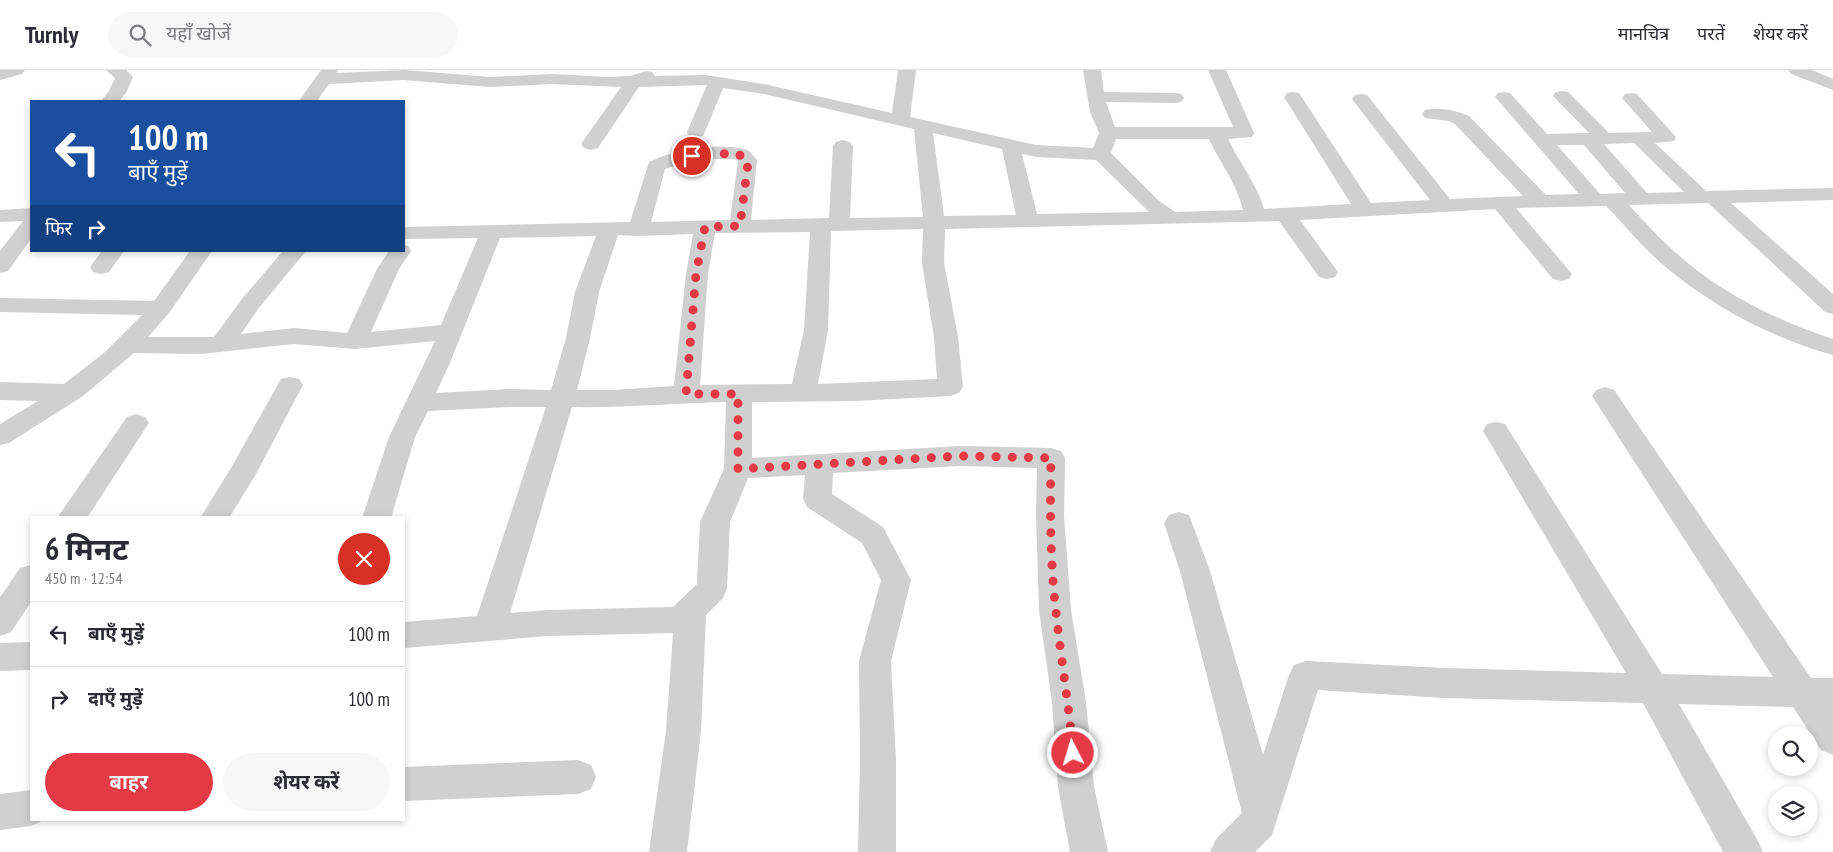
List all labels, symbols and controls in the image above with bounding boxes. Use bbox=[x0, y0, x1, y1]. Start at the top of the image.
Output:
search box bbox=[108, 12, 458, 57]
text: Turnly bbox=[25, 19, 78, 50]
icon: search bbox=[126, 21, 154, 49]
text: यहाँ खोजें bbox=[166, 21, 231, 45]
text: मानचित्र bbox=[1618, 22, 1669, 45]
text: परतें bbox=[1697, 22, 1725, 45]
text: शेयर करें bbox=[1753, 22, 1808, 45]
text: 100 m bbox=[128, 114, 209, 160]
icon: left bbox=[45, 120, 110, 185]
pin bbox=[671, 135, 713, 177]
icon: arrive bbox=[678, 142, 706, 170]
text: बाएँ मुड़ें bbox=[128, 158, 188, 186]
icon: right bbox=[82, 215, 110, 243]
text: फिर bbox=[45, 216, 72, 240]
text: 6 मिनट bbox=[45, 529, 128, 568]
button: close bbox=[338, 533, 390, 585]
text: 450 m · 12:54 bbox=[45, 568, 123, 588]
icon: left bbox=[45, 620, 73, 648]
text: बाएँ मुड़ें bbox=[88, 621, 144, 645]
text: 100 m bbox=[348, 622, 390, 646]
icon: right bbox=[45, 685, 73, 713]
text: दाएँ मुड़ें bbox=[88, 686, 143, 710]
text: 100 m bbox=[348, 687, 390, 711]
position arrow bbox=[1046, 726, 1098, 778]
map controls bbox=[1768, 726, 1818, 836]
button: search bbox=[1768, 726, 1818, 776]
button: बाहर bbox=[45, 753, 213, 811]
button: शेयर करें bbox=[223, 753, 390, 811]
button: layers bbox=[1768, 786, 1818, 836]

